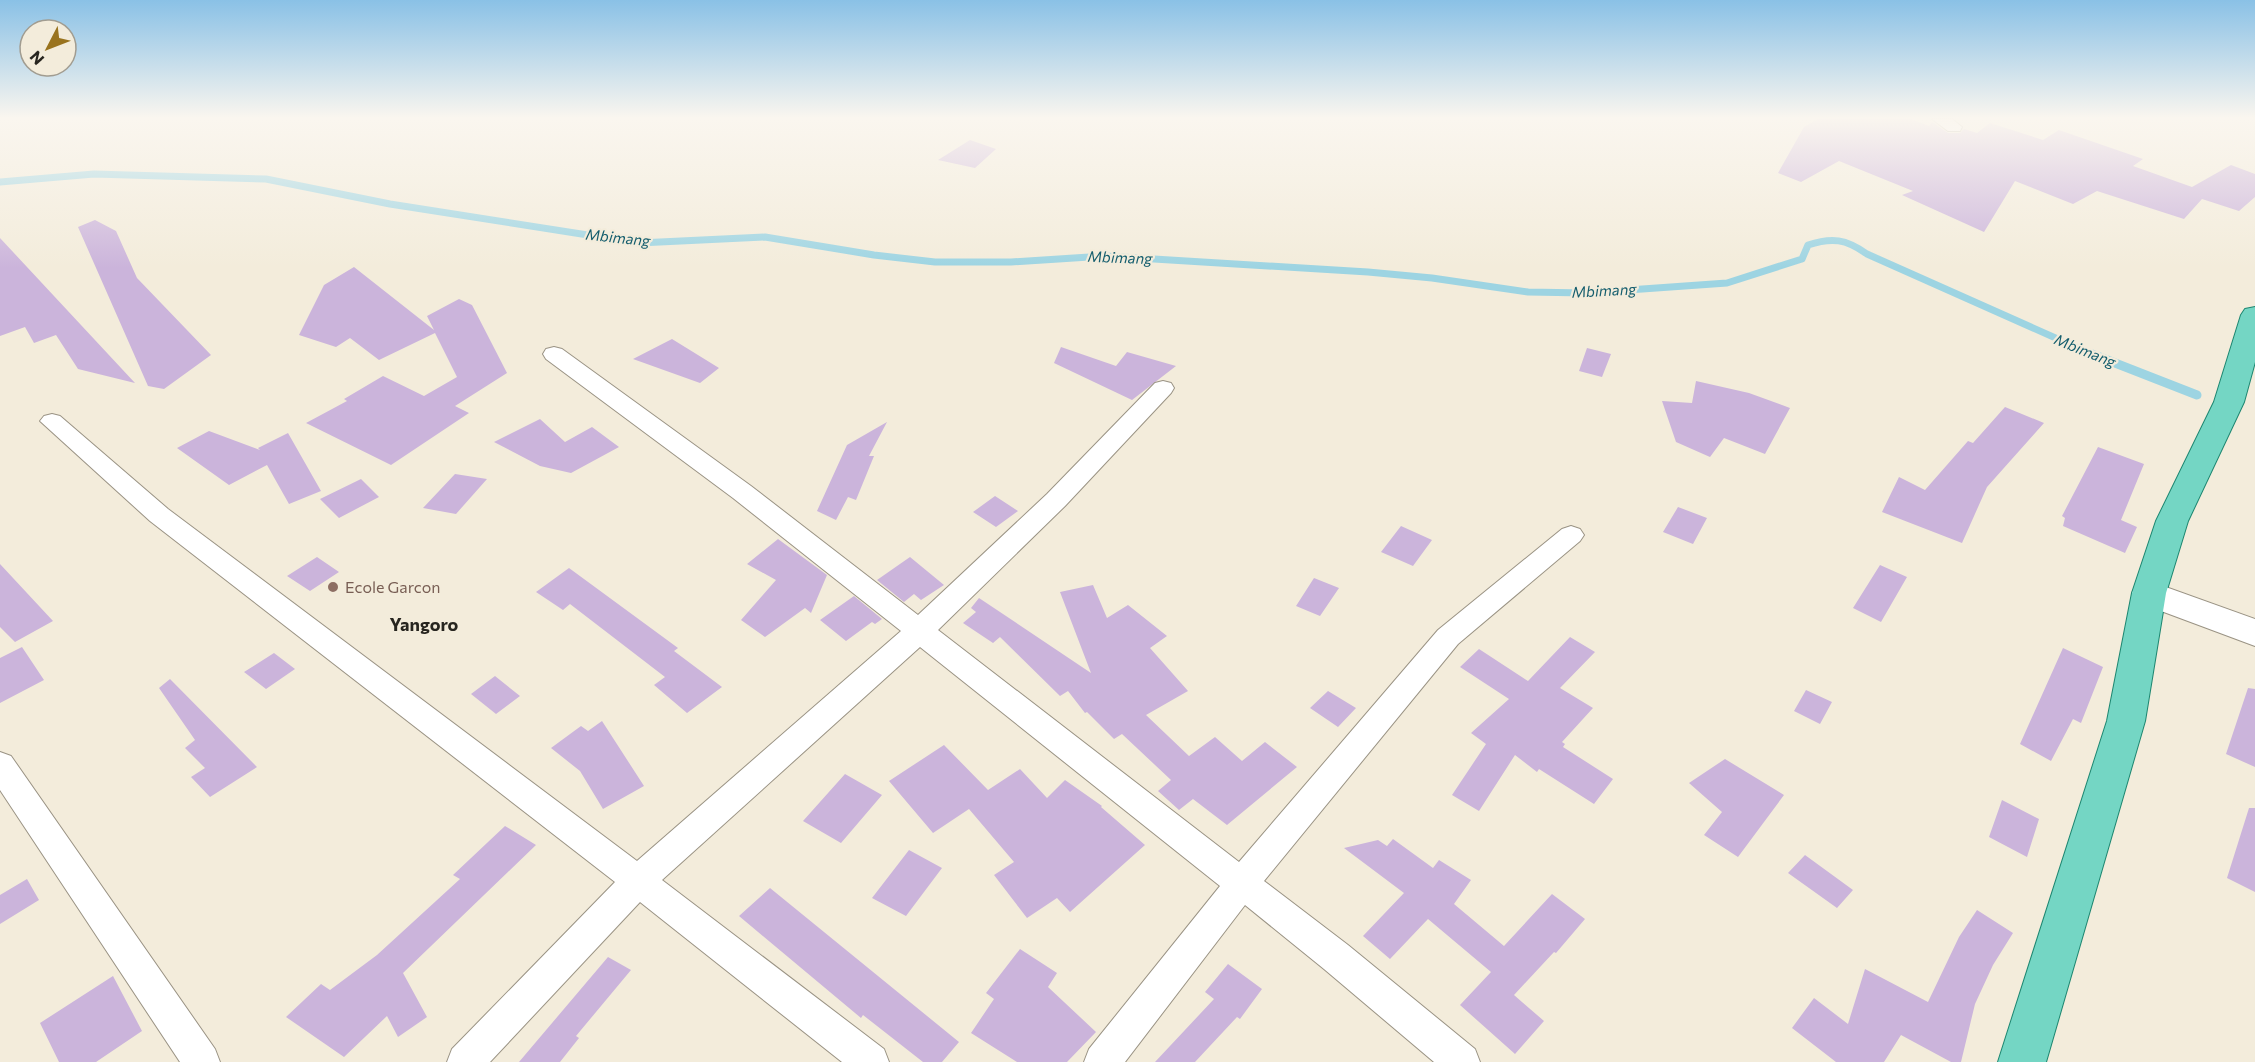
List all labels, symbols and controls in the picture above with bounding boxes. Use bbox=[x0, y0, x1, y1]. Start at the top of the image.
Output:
north arrow bbox=[18, 18, 78, 78]
text: N bbox=[25, 48, 48, 69]
water label: Mbimang bbox=[585, 225, 652, 249]
water label: Mbimang bbox=[1087, 247, 1154, 267]
water label: Mbimang bbox=[1571, 279, 1638, 301]
water label: Mbimang bbox=[2052, 330, 2120, 371]
place label: Ecole Garcon bbox=[345, 577, 440, 596]
marker: Ecole Garcon bbox=[326, 580, 340, 594]
district label: Yangoro bbox=[390, 613, 459, 635]

